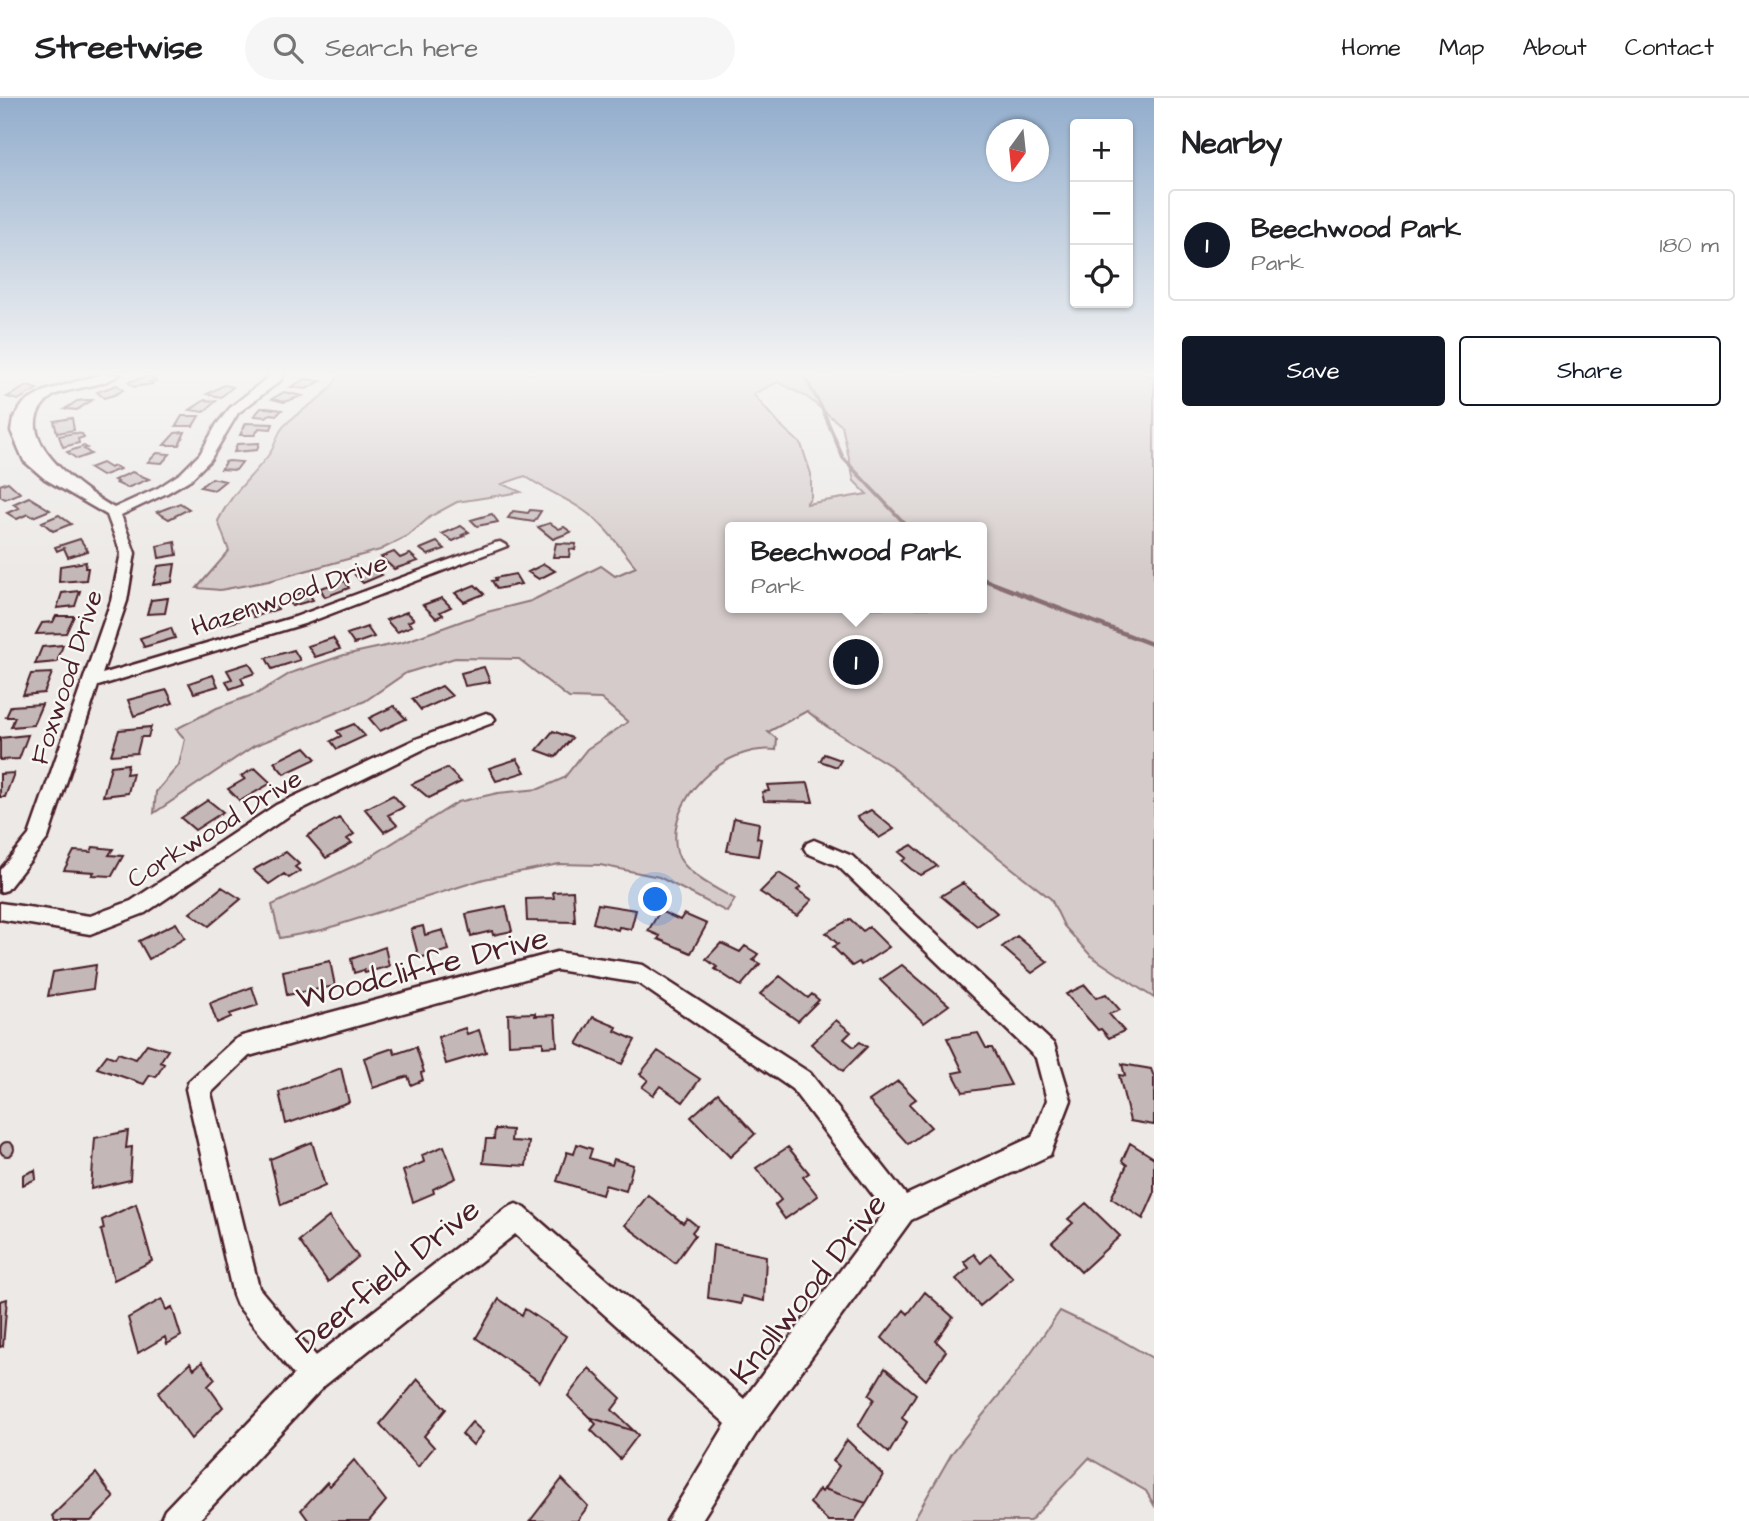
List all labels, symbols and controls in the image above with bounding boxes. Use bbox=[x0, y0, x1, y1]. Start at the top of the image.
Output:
search box bbox=[245, 17, 735, 80]
text: Streetwise bbox=[35, 25, 203, 71]
icon: search bbox=[269, 29, 307, 67]
text: Search here bbox=[325, 30, 478, 66]
text: Home bbox=[1341, 31, 1401, 65]
text: Map bbox=[1439, 31, 1484, 65]
text: About bbox=[1522, 31, 1587, 65]
text: Contact bbox=[1625, 31, 1714, 65]
north arrow bbox=[986, 119, 1049, 182]
map controls bbox=[1070, 119, 1133, 308]
button: + bbox=[1070, 119, 1133, 182]
text: Nearby bbox=[1182, 123, 1282, 165]
button: − bbox=[1070, 182, 1133, 245]
text: Beechwood Park bbox=[1251, 211, 1461, 247]
text: 1 bbox=[1206, 229, 1208, 261]
text: 180 m bbox=[1660, 229, 1719, 261]
button: locate bbox=[1070, 245, 1133, 308]
text: Park bbox=[1251, 247, 1304, 279]
button: Save bbox=[1182, 336, 1445, 406]
button: Share bbox=[1459, 336, 1721, 406]
popup bbox=[725, 522, 987, 613]
text: Beechwood Park bbox=[751, 534, 961, 570]
street label: Hazenwood Drive bbox=[186, 544, 392, 645]
text: Park bbox=[751, 570, 804, 602]
street label: Foxwood Drive bbox=[22, 585, 112, 769]
pin: 1 bbox=[833, 636, 879, 688]
street label: Corkwood Drive bbox=[120, 761, 309, 897]
your location bbox=[638, 882, 672, 916]
street label: Woodcliffe Drive bbox=[292, 915, 553, 1021]
street label: Knollwood Drive bbox=[720, 1184, 898, 1394]
street label: Deerfield Drive bbox=[286, 1188, 490, 1365]

